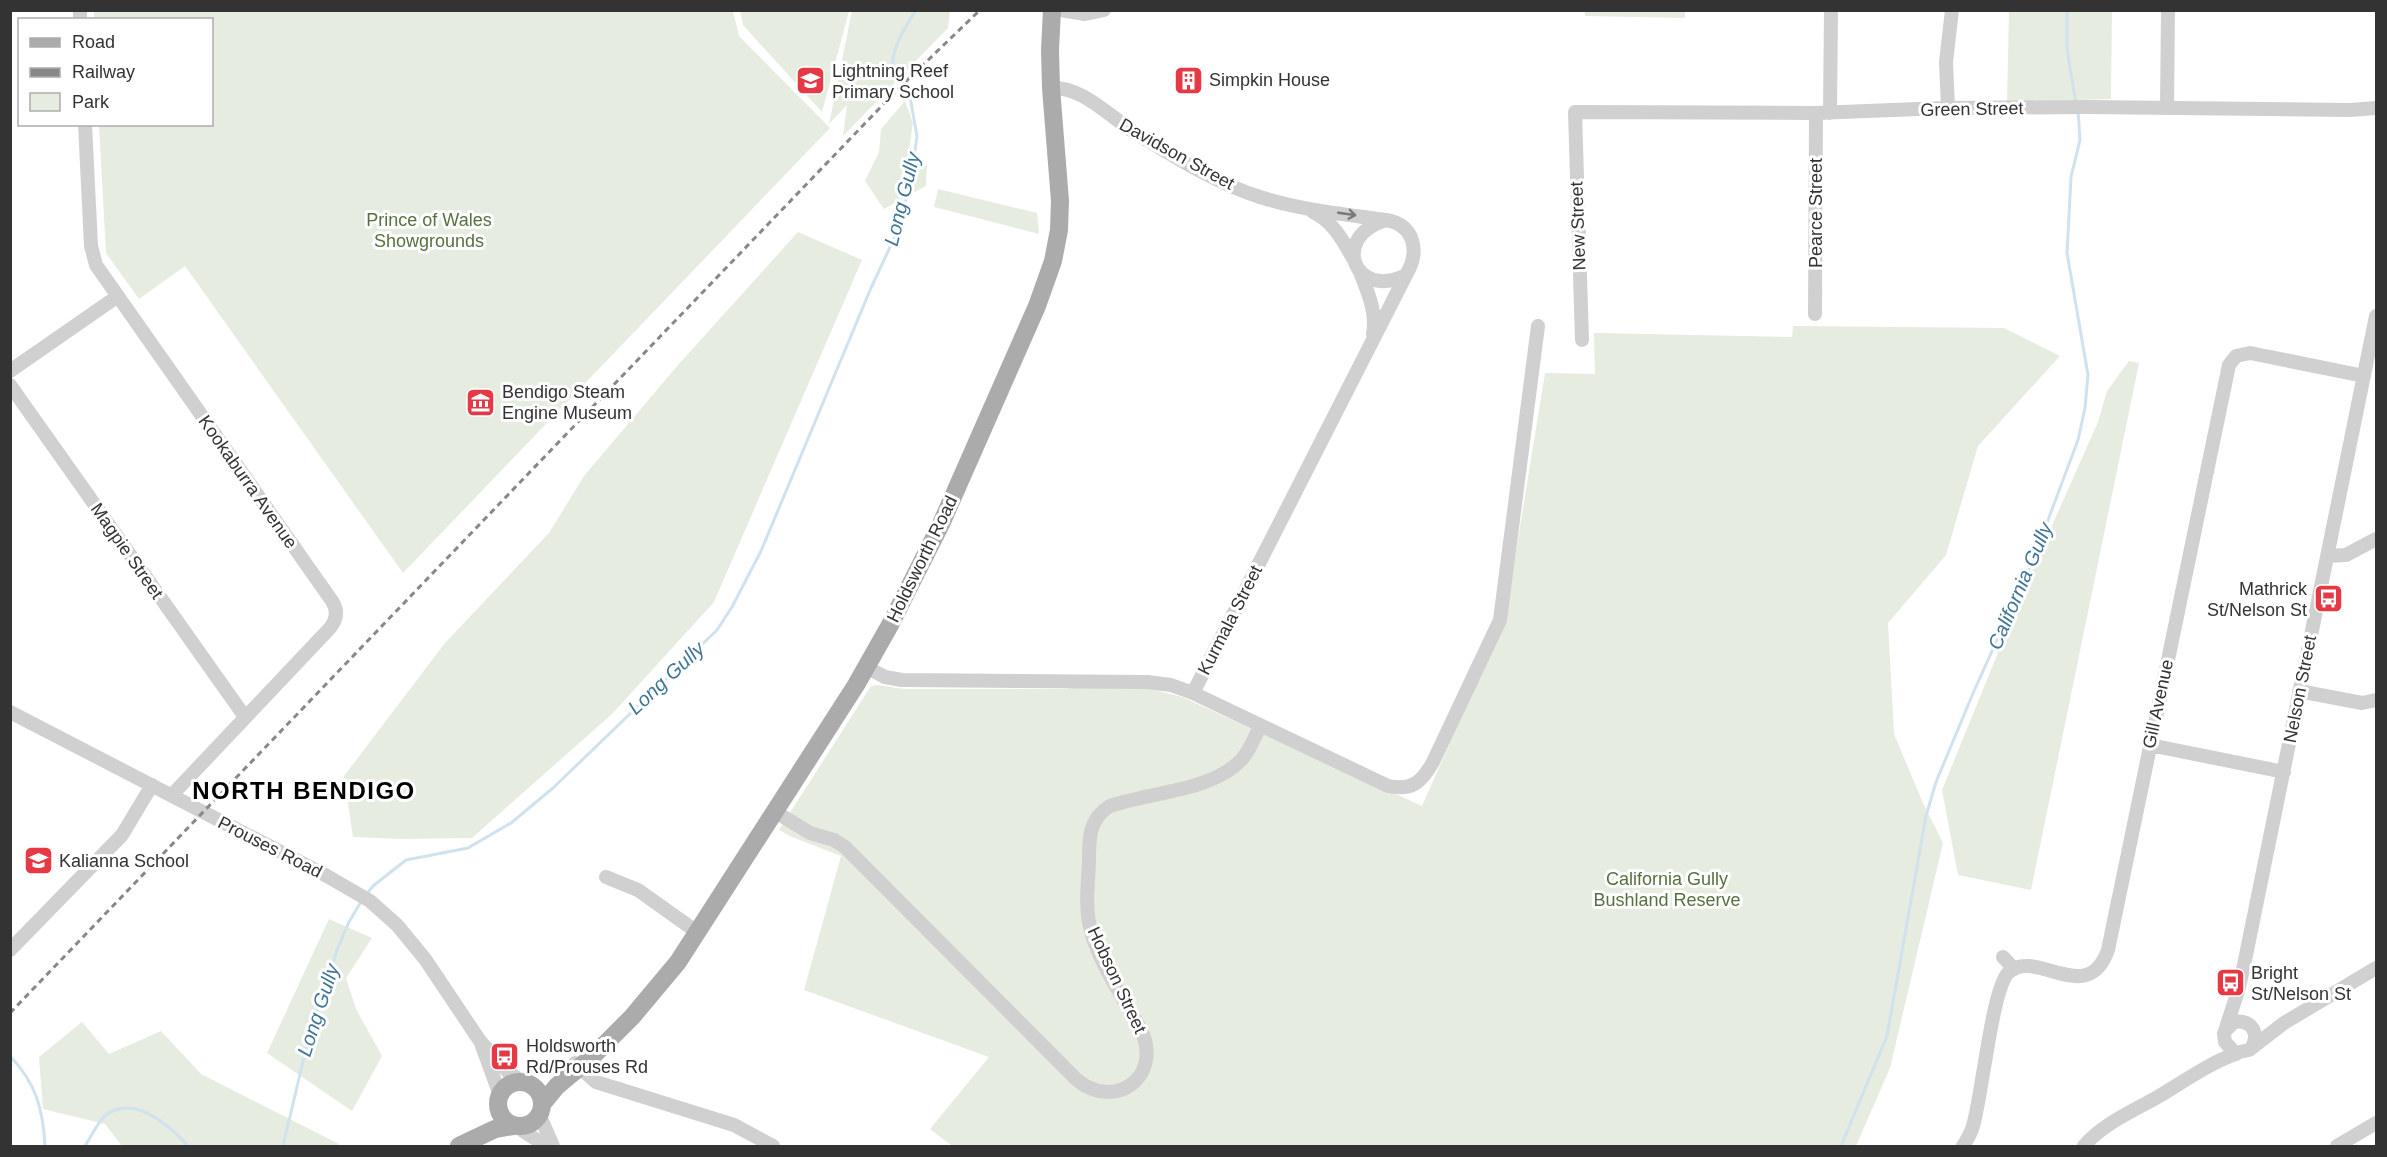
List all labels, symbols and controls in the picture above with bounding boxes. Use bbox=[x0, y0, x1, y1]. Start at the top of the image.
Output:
legend bbox=[18, 18, 213, 126]
text: Road bbox=[72, 32, 115, 52]
place label: Lightning Reef Primary School bbox=[832, 61, 954, 102]
text: Railway bbox=[72, 62, 135, 82]
building icon: Simpkin House bbox=[1172, 64, 1204, 96]
school or university icon: Lightning Reef Primary School bbox=[795, 65, 827, 97]
place label: Simpkin House bbox=[1209, 70, 1330, 90]
text: Park bbox=[72, 92, 110, 112]
street label: Green Street bbox=[1920, 98, 2024, 120]
street label: Davidson Street bbox=[1116, 114, 1238, 194]
water label: Long Gully bbox=[880, 149, 924, 248]
street label: Pearce Street bbox=[1806, 158, 1826, 268]
street label: New Street bbox=[1566, 181, 1590, 271]
one-way arrow bbox=[1337, 209, 1357, 220]
park label: Prince of Wales Showgrounds bbox=[366, 210, 492, 251]
place label: Bendigo Steam Engine Museum bbox=[502, 382, 632, 423]
museum icon: Bendigo Steam Engine Museum bbox=[465, 386, 497, 418]
street label: Kookaburra Avenue bbox=[195, 412, 301, 552]
street label: Holdsworth Road bbox=[883, 493, 961, 625]
street label: Magpie Street bbox=[87, 499, 167, 603]
water label: California Gully bbox=[1983, 518, 2057, 653]
street label: Kurmala Street bbox=[1194, 562, 1266, 678]
place label: Mathrick St/Nelson St bbox=[2207, 579, 2308, 620]
bus stop icon: Mathrick St/Nelson St bbox=[2312, 583, 2344, 615]
street label: Nelson Street bbox=[2280, 634, 2320, 744]
water label: Long Gully bbox=[624, 637, 709, 719]
street label: Gill Avenue bbox=[2139, 658, 2177, 750]
district label: NORTH BENDIGO bbox=[192, 777, 416, 804]
street label: Prouses Road bbox=[215, 812, 325, 882]
school or university icon: Kalianna School bbox=[22, 845, 54, 877]
place label: Kalianna School bbox=[59, 851, 189, 871]
park label: California Gully Bushland Reserve bbox=[1593, 869, 1741, 910]
street label: Hobson Street bbox=[1084, 924, 1150, 1036]
water label: Long Gully bbox=[293, 960, 344, 1059]
place label: Bright St/Nelson St bbox=[2251, 963, 2351, 1004]
bus stop icon: Bright St/Nelson St bbox=[2214, 967, 2246, 999]
place label: Holdsworth Rd/Prouses Rd bbox=[526, 1036, 648, 1077]
bus stop icon: Holdsworth Rd/Prouses Rd bbox=[489, 1040, 521, 1072]

